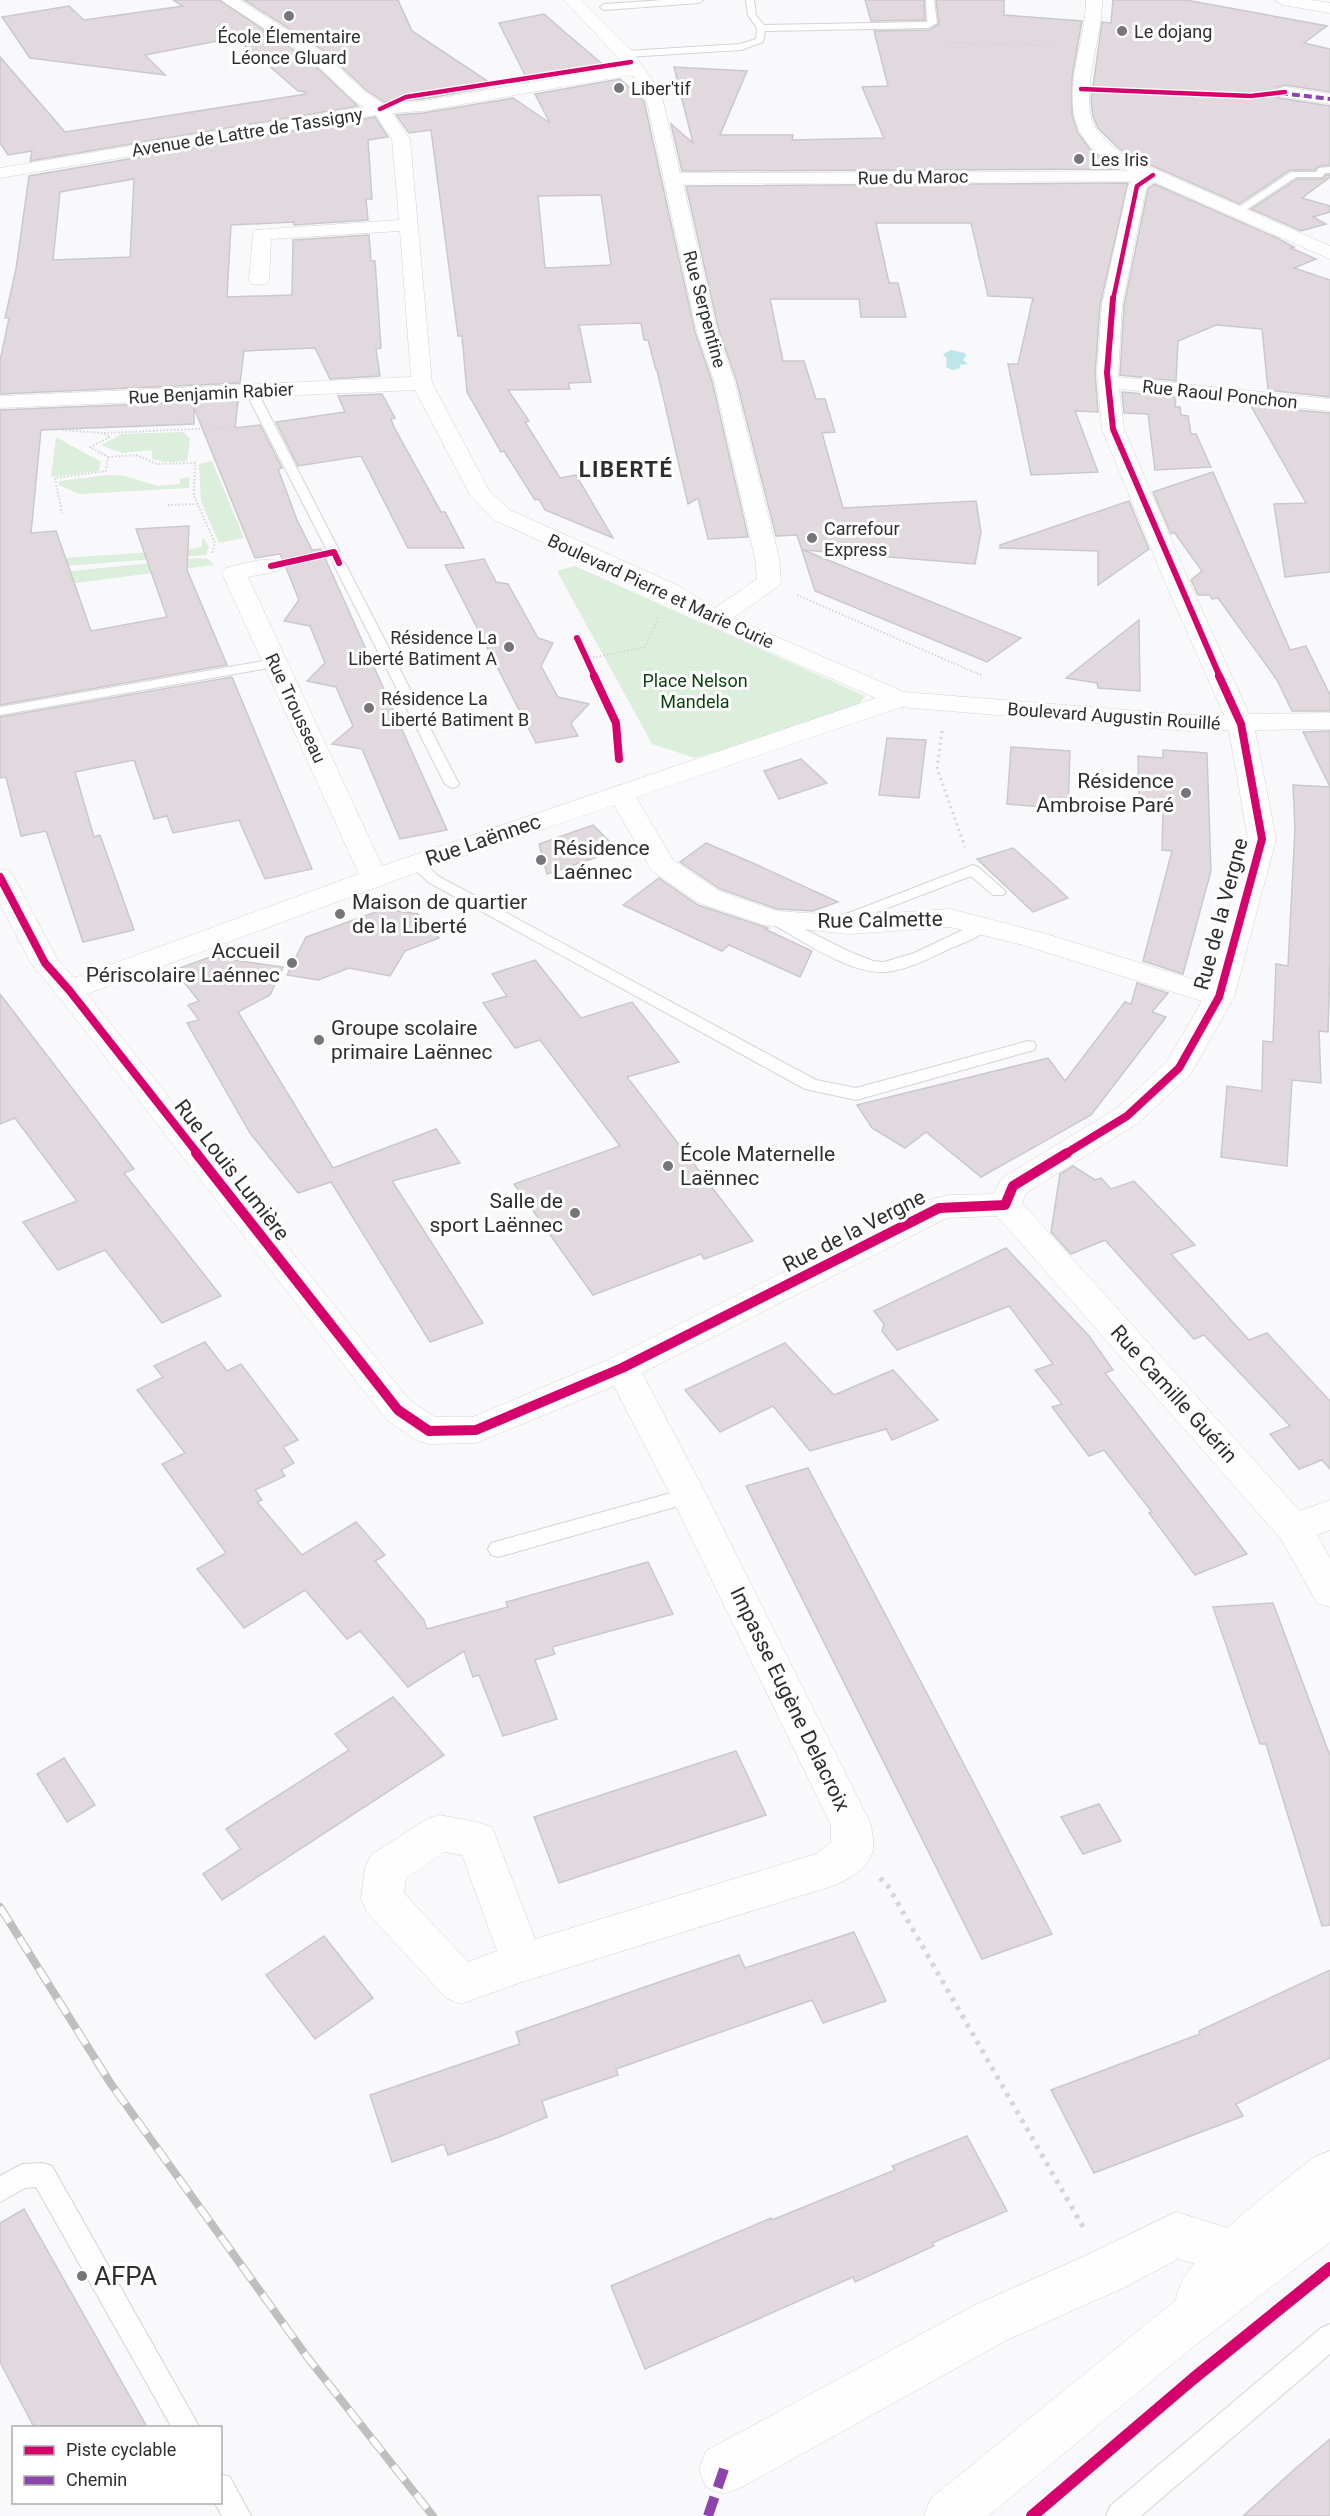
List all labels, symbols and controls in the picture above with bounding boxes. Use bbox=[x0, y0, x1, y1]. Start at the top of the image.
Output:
marker: École Élementaire Léonce Gluard bbox=[282, 9, 296, 23]
place label: Le dojang bbox=[1134, 21, 1212, 42]
marker: Le dojang bbox=[1115, 24, 1129, 38]
place label: École Élementaire Léonce Gluard bbox=[217, 26, 361, 68]
place label: Liber'tif bbox=[631, 78, 691, 99]
marker: Liber'tif bbox=[612, 81, 626, 95]
street label: Avenue de Lattre de Tassigny bbox=[130, 103, 364, 161]
place label: Les Iris bbox=[1091, 149, 1149, 170]
marker: Les Iris bbox=[1072, 152, 1086, 166]
street label: Rue du Maroc bbox=[857, 166, 969, 188]
street label: Rue Serpentine bbox=[679, 248, 731, 370]
street label: Rue Raoul Ponchon bbox=[1141, 375, 1299, 413]
street label: Rue Benjamin Rabier bbox=[128, 378, 294, 408]
district label: LIBERTÉ bbox=[579, 457, 673, 482]
place label: Carrefour Express bbox=[824, 518, 900, 560]
street label: Boulevard Pierre et Marie Curie bbox=[545, 529, 777, 653]
marker: Carrefour Express bbox=[805, 531, 819, 545]
place label: Résidence La Liberté Batiment A bbox=[348, 627, 497, 669]
marker: Résidence La Liberté Batiment A bbox=[502, 640, 516, 654]
street label: Rue Trousseau bbox=[261, 650, 331, 766]
park label: Place Nelson Mandela bbox=[642, 670, 748, 712]
place label: Résidence La Liberté Batiment B bbox=[381, 688, 529, 730]
street label: Boulevard Augustin Rouillé bbox=[1007, 698, 1221, 734]
marker: Résidence La Liberté Batiment B bbox=[362, 701, 376, 715]
place label: Résidence Ambroise Paré bbox=[1036, 769, 1174, 817]
marker: Résidence Ambroise Paré bbox=[1179, 786, 1193, 800]
street label: Rue Laënnec bbox=[422, 809, 544, 871]
street label: Rue de la Vergne bbox=[1189, 835, 1253, 993]
place label: Résidence Laénnec bbox=[553, 836, 650, 884]
marker: Résidence Laénnec bbox=[534, 853, 548, 867]
place label: Maison de quartier de la Liberté bbox=[352, 890, 527, 938]
marker: Maison de quartier de la Liberté bbox=[333, 907, 347, 921]
street label: Rue Calmette bbox=[817, 907, 943, 933]
place label: Accueil Périscolaire Laénnec bbox=[86, 939, 280, 987]
marker: Accueil Périscolaire Laénnec bbox=[285, 956, 299, 970]
place label: Groupe scolaire primaire Laënnec bbox=[331, 1016, 492, 1064]
marker: Groupe scolaire primaire Laënnec bbox=[312, 1033, 326, 1047]
street label: Rue Louis Lumière bbox=[170, 1095, 294, 1245]
place label: École Maternelle Laënnec bbox=[680, 1142, 835, 1190]
marker: École Maternelle Laënnec bbox=[661, 1159, 675, 1173]
street label: Rue de la Vergne bbox=[779, 1185, 929, 1277]
place label: Salle de sport Laënnec bbox=[429, 1189, 563, 1237]
marker: Salle de sport Laënnec bbox=[568, 1206, 582, 1220]
street label: Rue Camille Guérin bbox=[1106, 1320, 1242, 1468]
street label: Impasse Eugène Delacroix bbox=[725, 1583, 855, 1815]
place label: AFPA bbox=[94, 2261, 157, 2291]
marker: AFPA bbox=[75, 2269, 89, 2283]
legend bbox=[12, 2426, 222, 2504]
text: Piste cyclable bbox=[66, 2439, 176, 2460]
text: Chemin bbox=[66, 2469, 127, 2490]

